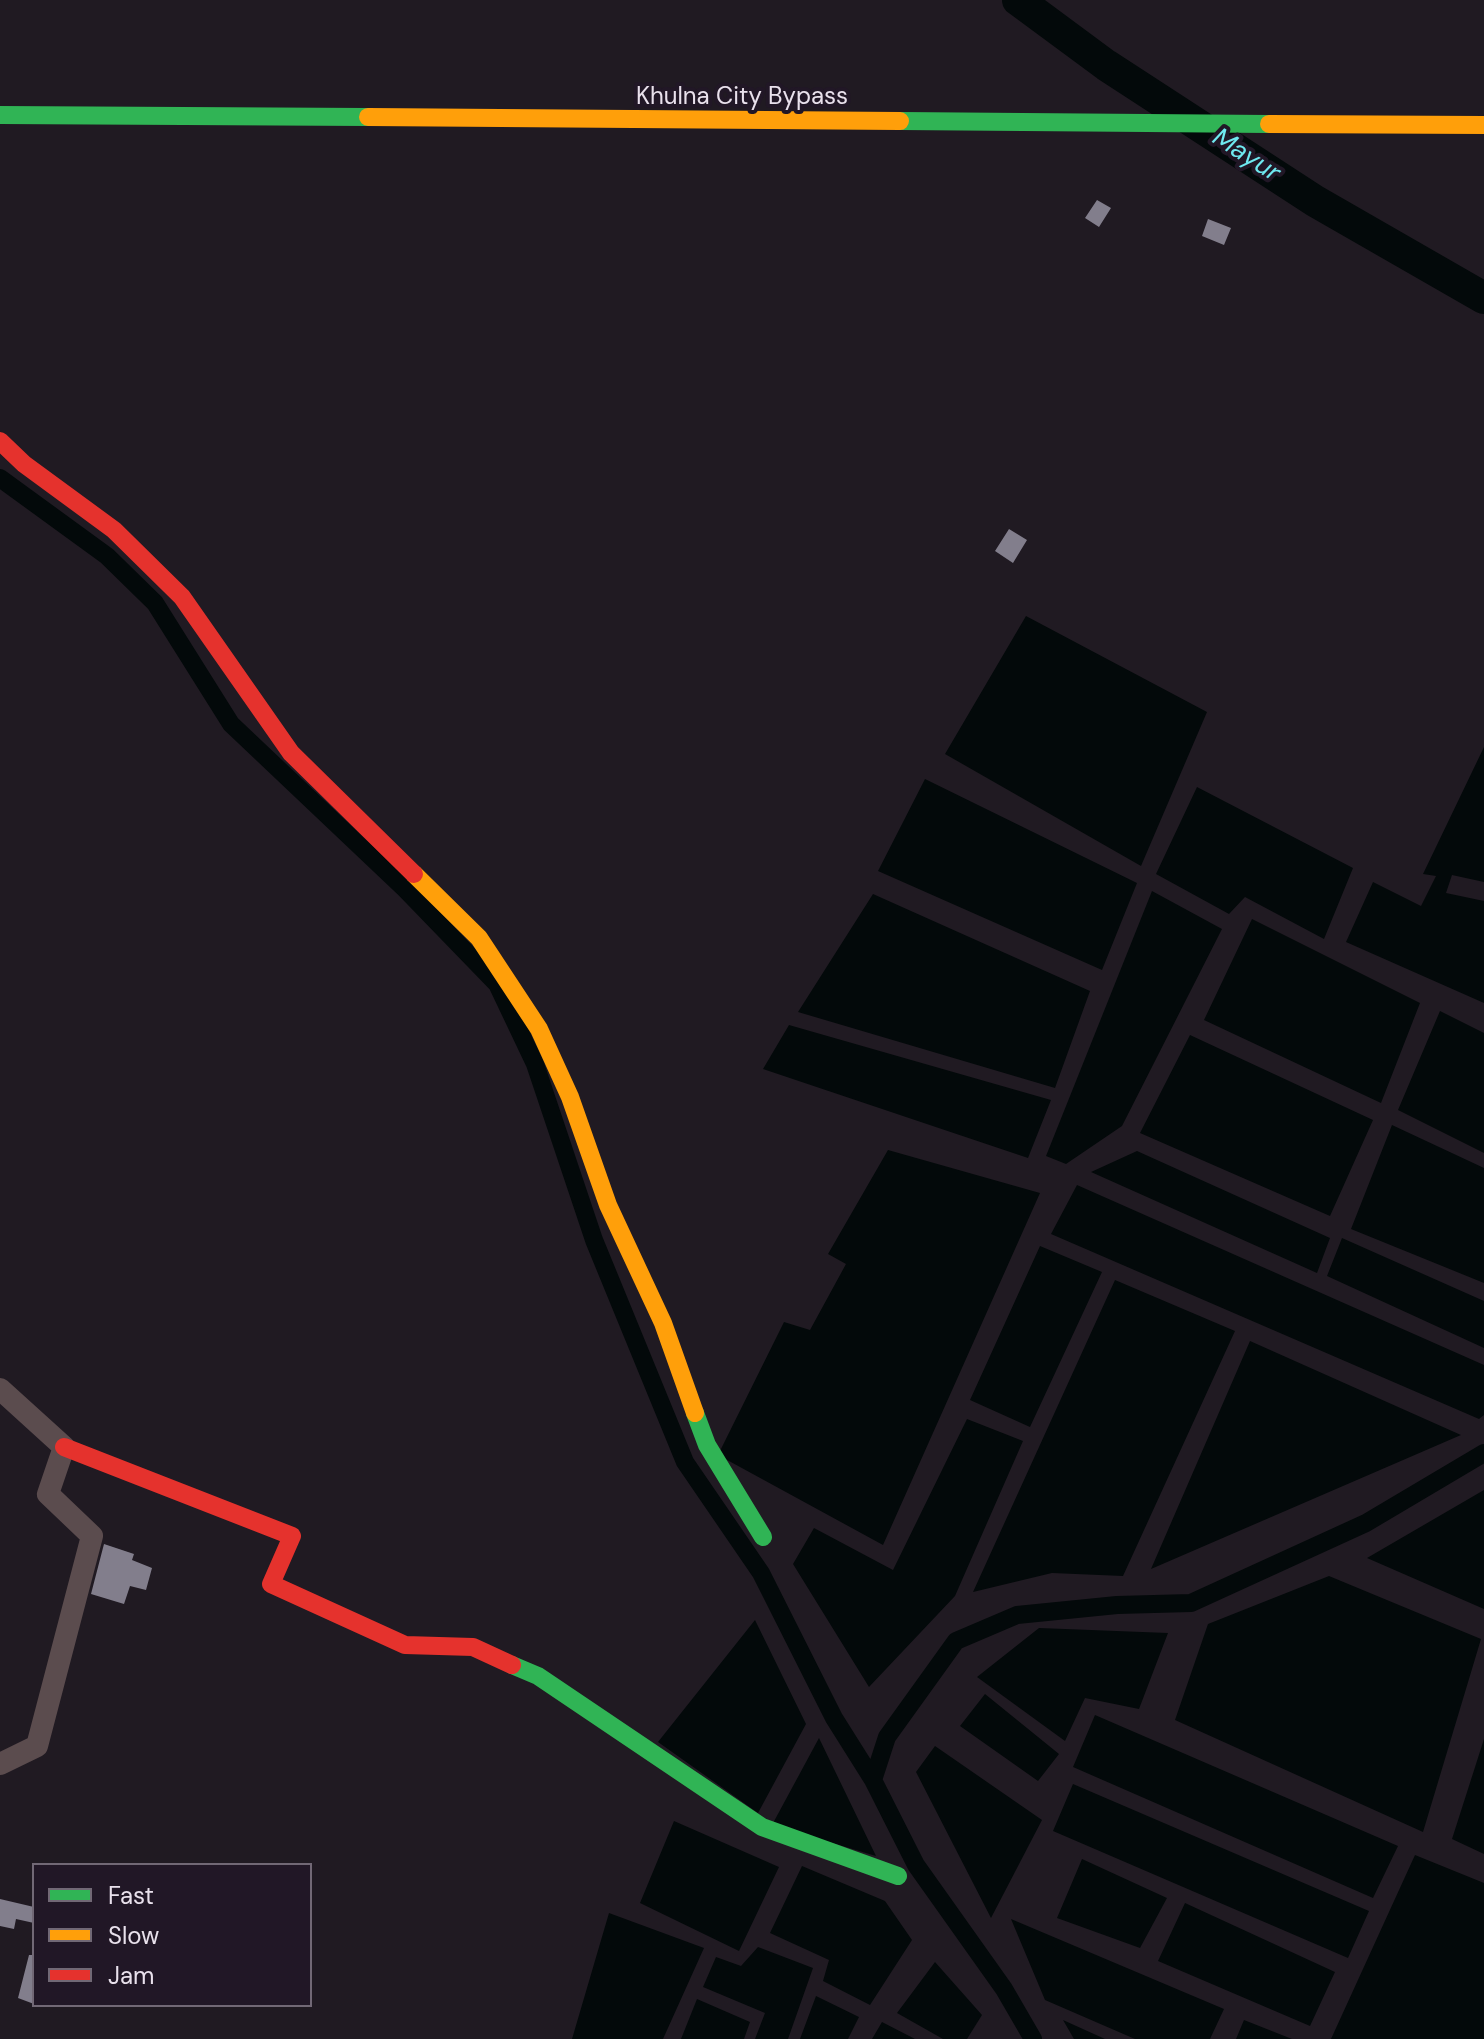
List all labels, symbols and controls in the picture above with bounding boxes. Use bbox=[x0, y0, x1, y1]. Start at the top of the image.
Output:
street label: Khulna City Bypass bbox=[636, 84, 848, 112]
water label: Mayur bbox=[1206, 123, 1286, 189]
legend bbox=[32, 1863, 312, 2007]
text: Fast bbox=[108, 1880, 154, 1911]
text: Slow bbox=[108, 1920, 159, 1951]
text: Jam bbox=[108, 1960, 154, 1991]

